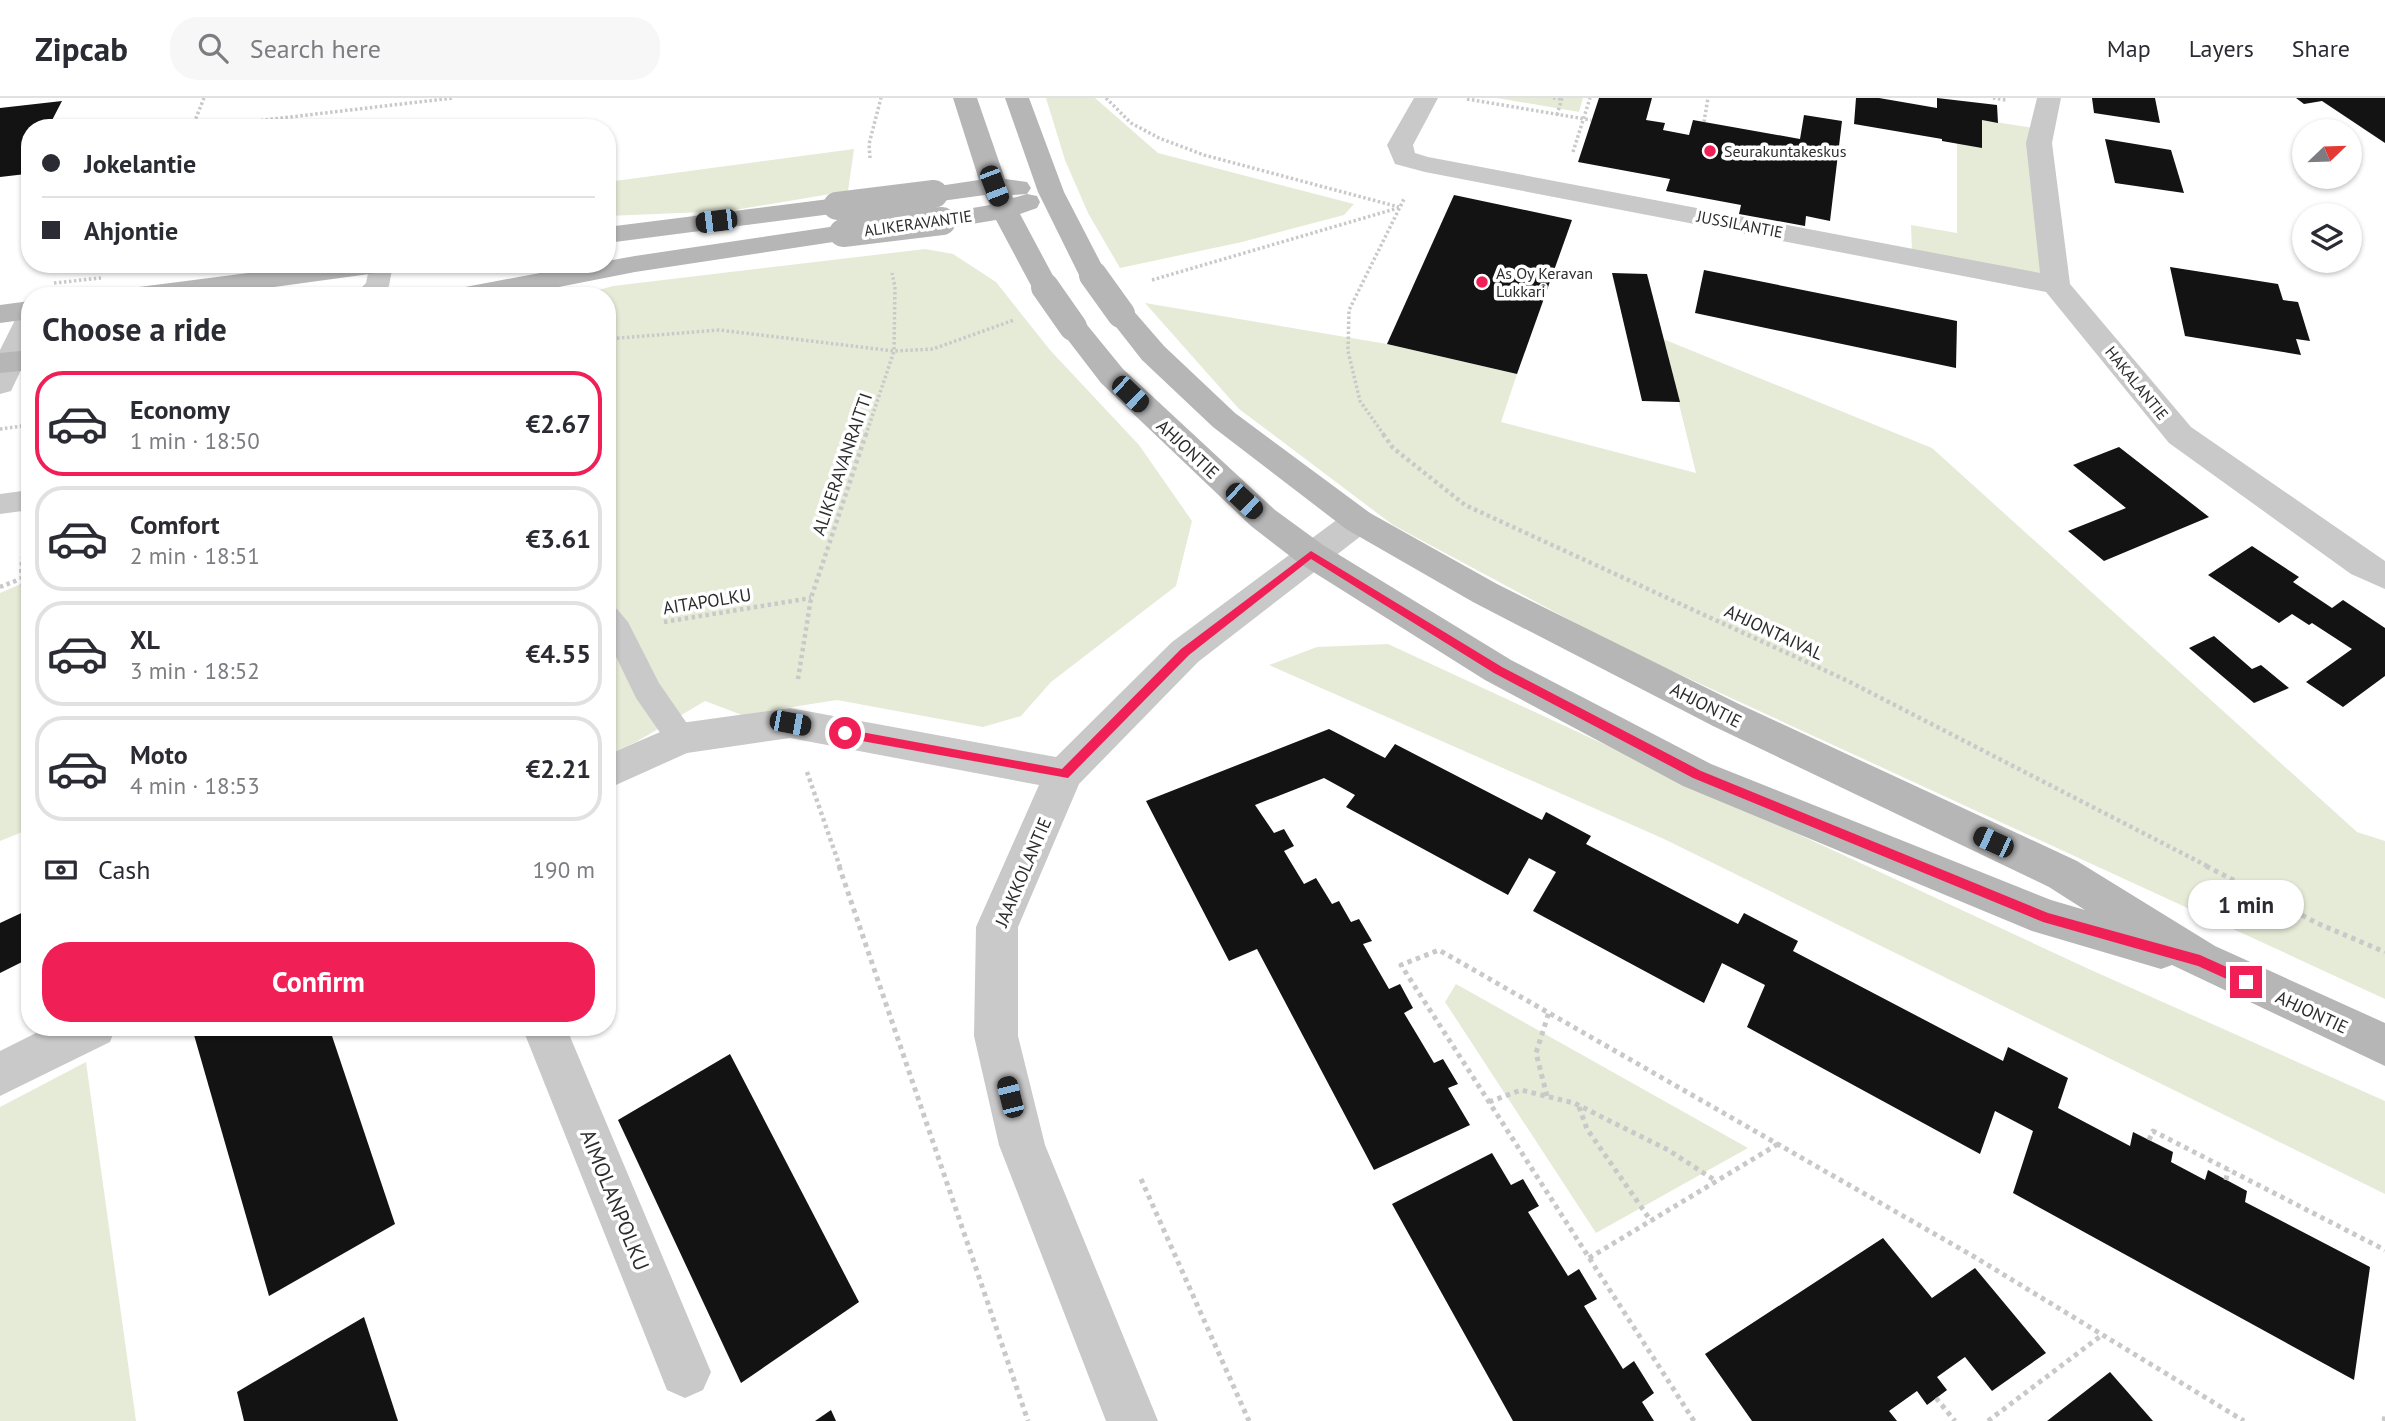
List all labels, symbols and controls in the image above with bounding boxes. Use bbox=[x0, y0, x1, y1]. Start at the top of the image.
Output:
search box bbox=[170, 17, 660, 80]
text: Zipcab bbox=[35, 27, 128, 70]
icon: search bbox=[194, 29, 232, 67]
text: Search here bbox=[250, 32, 381, 65]
text: Map bbox=[2107, 33, 2151, 64]
text: Layers bbox=[2189, 33, 2254, 64]
text: Share bbox=[2292, 33, 2350, 64]
north arrow bbox=[2292, 119, 2362, 189]
map controls bbox=[2292, 119, 2362, 273]
place label: Seurakuntakeskus bbox=[1724, 141, 1847, 161]
marker: Seurakuntakeskus bbox=[1702, 143, 1718, 159]
text: Jokelantie bbox=[84, 147, 196, 180]
car bbox=[977, 163, 1012, 209]
button: layers bbox=[2292, 203, 2362, 273]
street label: ALIKERAVANTIE bbox=[863, 206, 973, 240]
street label: JUSSILANTIE bbox=[1694, 206, 1785, 242]
car bbox=[694, 208, 739, 234]
text: Ahjontie bbox=[84, 214, 178, 247]
place label: As Oy Keravan Lukkari bbox=[1496, 263, 1593, 301]
marker: As Oy Keravan Lukkari bbox=[1474, 274, 1490, 290]
text: Choose a ride bbox=[42, 308, 227, 350]
street label: HAKALANTIE bbox=[2101, 342, 2173, 424]
car bbox=[1108, 372, 1153, 416]
street label: ALIKERAVANRAITTI bbox=[807, 390, 877, 538]
icon: car bbox=[46, 392, 109, 455]
text: Economy bbox=[130, 393, 230, 426]
text: €2.67 bbox=[526, 407, 591, 440]
street label: AHJONTIE bbox=[1152, 414, 1224, 484]
text: 1 min · 18:50 bbox=[130, 426, 260, 455]
car bbox=[1222, 479, 1267, 523]
icon: car bbox=[46, 507, 109, 570]
text: Comfort bbox=[130, 508, 220, 541]
text: €3.61 bbox=[526, 522, 591, 555]
text: 2 min · 18:51 bbox=[130, 541, 260, 570]
street label: AITAPOLKU bbox=[661, 583, 753, 619]
street label: AHJONTAIVAL bbox=[1721, 599, 1827, 665]
icon: car bbox=[46, 622, 109, 685]
text: XL bbox=[130, 623, 160, 656]
text: €4.55 bbox=[526, 637, 591, 670]
text: 3 min · 18:52 bbox=[130, 656, 260, 685]
street label: AHJONTIE bbox=[1666, 677, 1746, 733]
car bbox=[768, 709, 813, 737]
route start bbox=[829, 717, 861, 749]
icon: car bbox=[46, 737, 109, 800]
text: Moto bbox=[130, 738, 188, 771]
text: €2.21 bbox=[526, 752, 591, 785]
text: 4 min · 18:53 bbox=[130, 771, 260, 800]
street label: JAAKKOLANTIE bbox=[989, 814, 1056, 931]
car bbox=[1970, 824, 2017, 860]
icon: cash bbox=[42, 851, 80, 889]
text: Cash bbox=[98, 853, 150, 886]
text: 190 m bbox=[533, 855, 595, 884]
callout: 1 min bbox=[2188, 880, 2304, 930]
text: 1 min bbox=[2218, 890, 2274, 919]
button: Confirm bbox=[42, 942, 595, 1022]
route end bbox=[2230, 966, 2262, 998]
street label: AHJONTIE bbox=[2272, 985, 2352, 1039]
car bbox=[995, 1074, 1026, 1120]
street label: AIMOLANPOLKU bbox=[574, 1125, 656, 1275]

